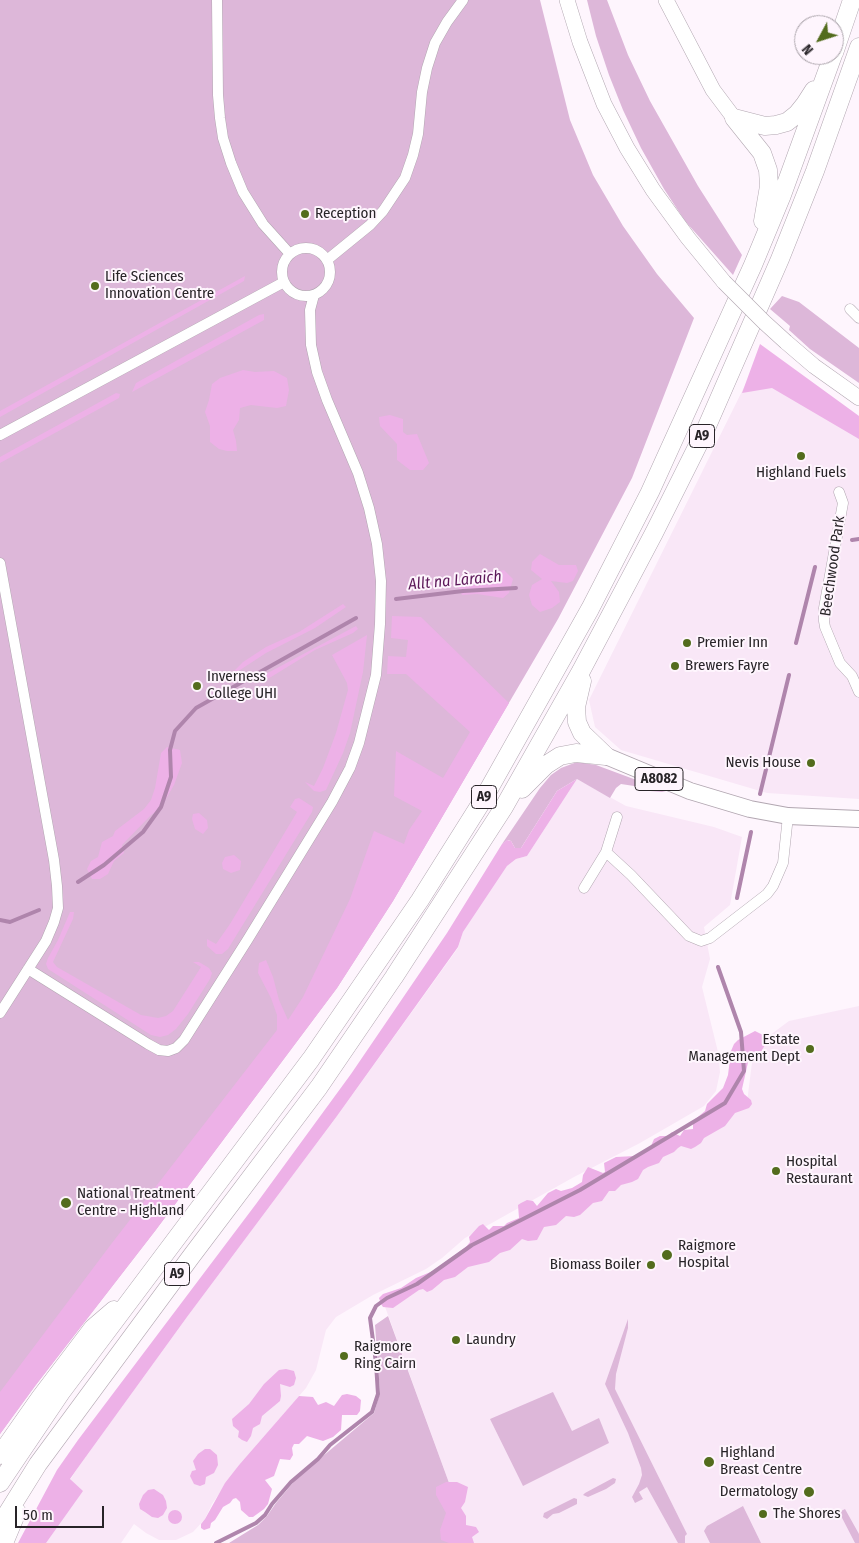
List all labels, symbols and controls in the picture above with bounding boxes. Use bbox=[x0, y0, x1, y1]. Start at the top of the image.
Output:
north arrow bbox=[794, 15, 844, 65]
text: N bbox=[799, 41, 817, 58]
place label: Reception bbox=[315, 205, 376, 223]
marker: Reception bbox=[299, 208, 311, 220]
place label: Life Sciences Innovation Centre bbox=[105, 268, 214, 303]
marker: Life Sciences Innovation Centre bbox=[89, 280, 101, 292]
road number: A9 bbox=[690, 424, 714, 448]
marker: Highland Fuels bbox=[795, 450, 807, 462]
place label: Highland Fuels bbox=[756, 464, 846, 482]
street label: Beechwood Park bbox=[817, 515, 849, 617]
water label: Allt na Làraich bbox=[408, 567, 502, 595]
place label: Premier Inn bbox=[697, 634, 768, 652]
marker: Premier Inn bbox=[681, 637, 693, 649]
place label: Brewers Fayre bbox=[685, 657, 769, 675]
marker: Brewers Fayre bbox=[669, 660, 681, 672]
place label: Inverness College UHI bbox=[207, 668, 277, 703]
marker: Inverness College UHI bbox=[191, 680, 203, 692]
place label: Nevis House bbox=[726, 754, 801, 772]
marker: Nevis House bbox=[805, 757, 817, 769]
road number: A8082 bbox=[635, 768, 683, 791]
road number: A9 bbox=[472, 786, 496, 809]
place label: Estate Management Dept bbox=[688, 1031, 800, 1066]
marker: Estate Management Dept bbox=[804, 1043, 816, 1055]
place label: Hospital Restaurant bbox=[786, 1153, 853, 1188]
marker: Hospital Restaurant bbox=[770, 1165, 782, 1177]
place label: National Treatment Centre - Highland bbox=[77, 1185, 195, 1220]
marker: National Treatment Centre - Highland bbox=[59, 1196, 73, 1210]
place label: Raigmore Hospital bbox=[678, 1237, 736, 1272]
marker: Raigmore Hospital bbox=[660, 1248, 674, 1262]
place label: Biomass Boiler bbox=[550, 1256, 641, 1274]
marker: Biomass Boiler bbox=[645, 1259, 657, 1271]
road number: A9 bbox=[164, 1262, 190, 1286]
place label: Laundry bbox=[466, 1331, 516, 1349]
marker: Laundry bbox=[450, 1334, 462, 1346]
place label: Raigmore Ring Cairn bbox=[354, 1338, 416, 1373]
marker: Raigmore Ring Cairn bbox=[338, 1350, 350, 1362]
place label: Highland Breast Centre bbox=[720, 1444, 802, 1479]
marker: Highland Breast Centre bbox=[702, 1455, 716, 1469]
place label: Dermatology bbox=[720, 1483, 798, 1501]
marker: Dermatology bbox=[802, 1485, 816, 1499]
scale bar bbox=[18, 1496, 106, 1528]
place label: The Shores bbox=[773, 1505, 841, 1523]
text: 50 m bbox=[23, 1506, 53, 1524]
marker: The Shores bbox=[757, 1508, 769, 1520]

